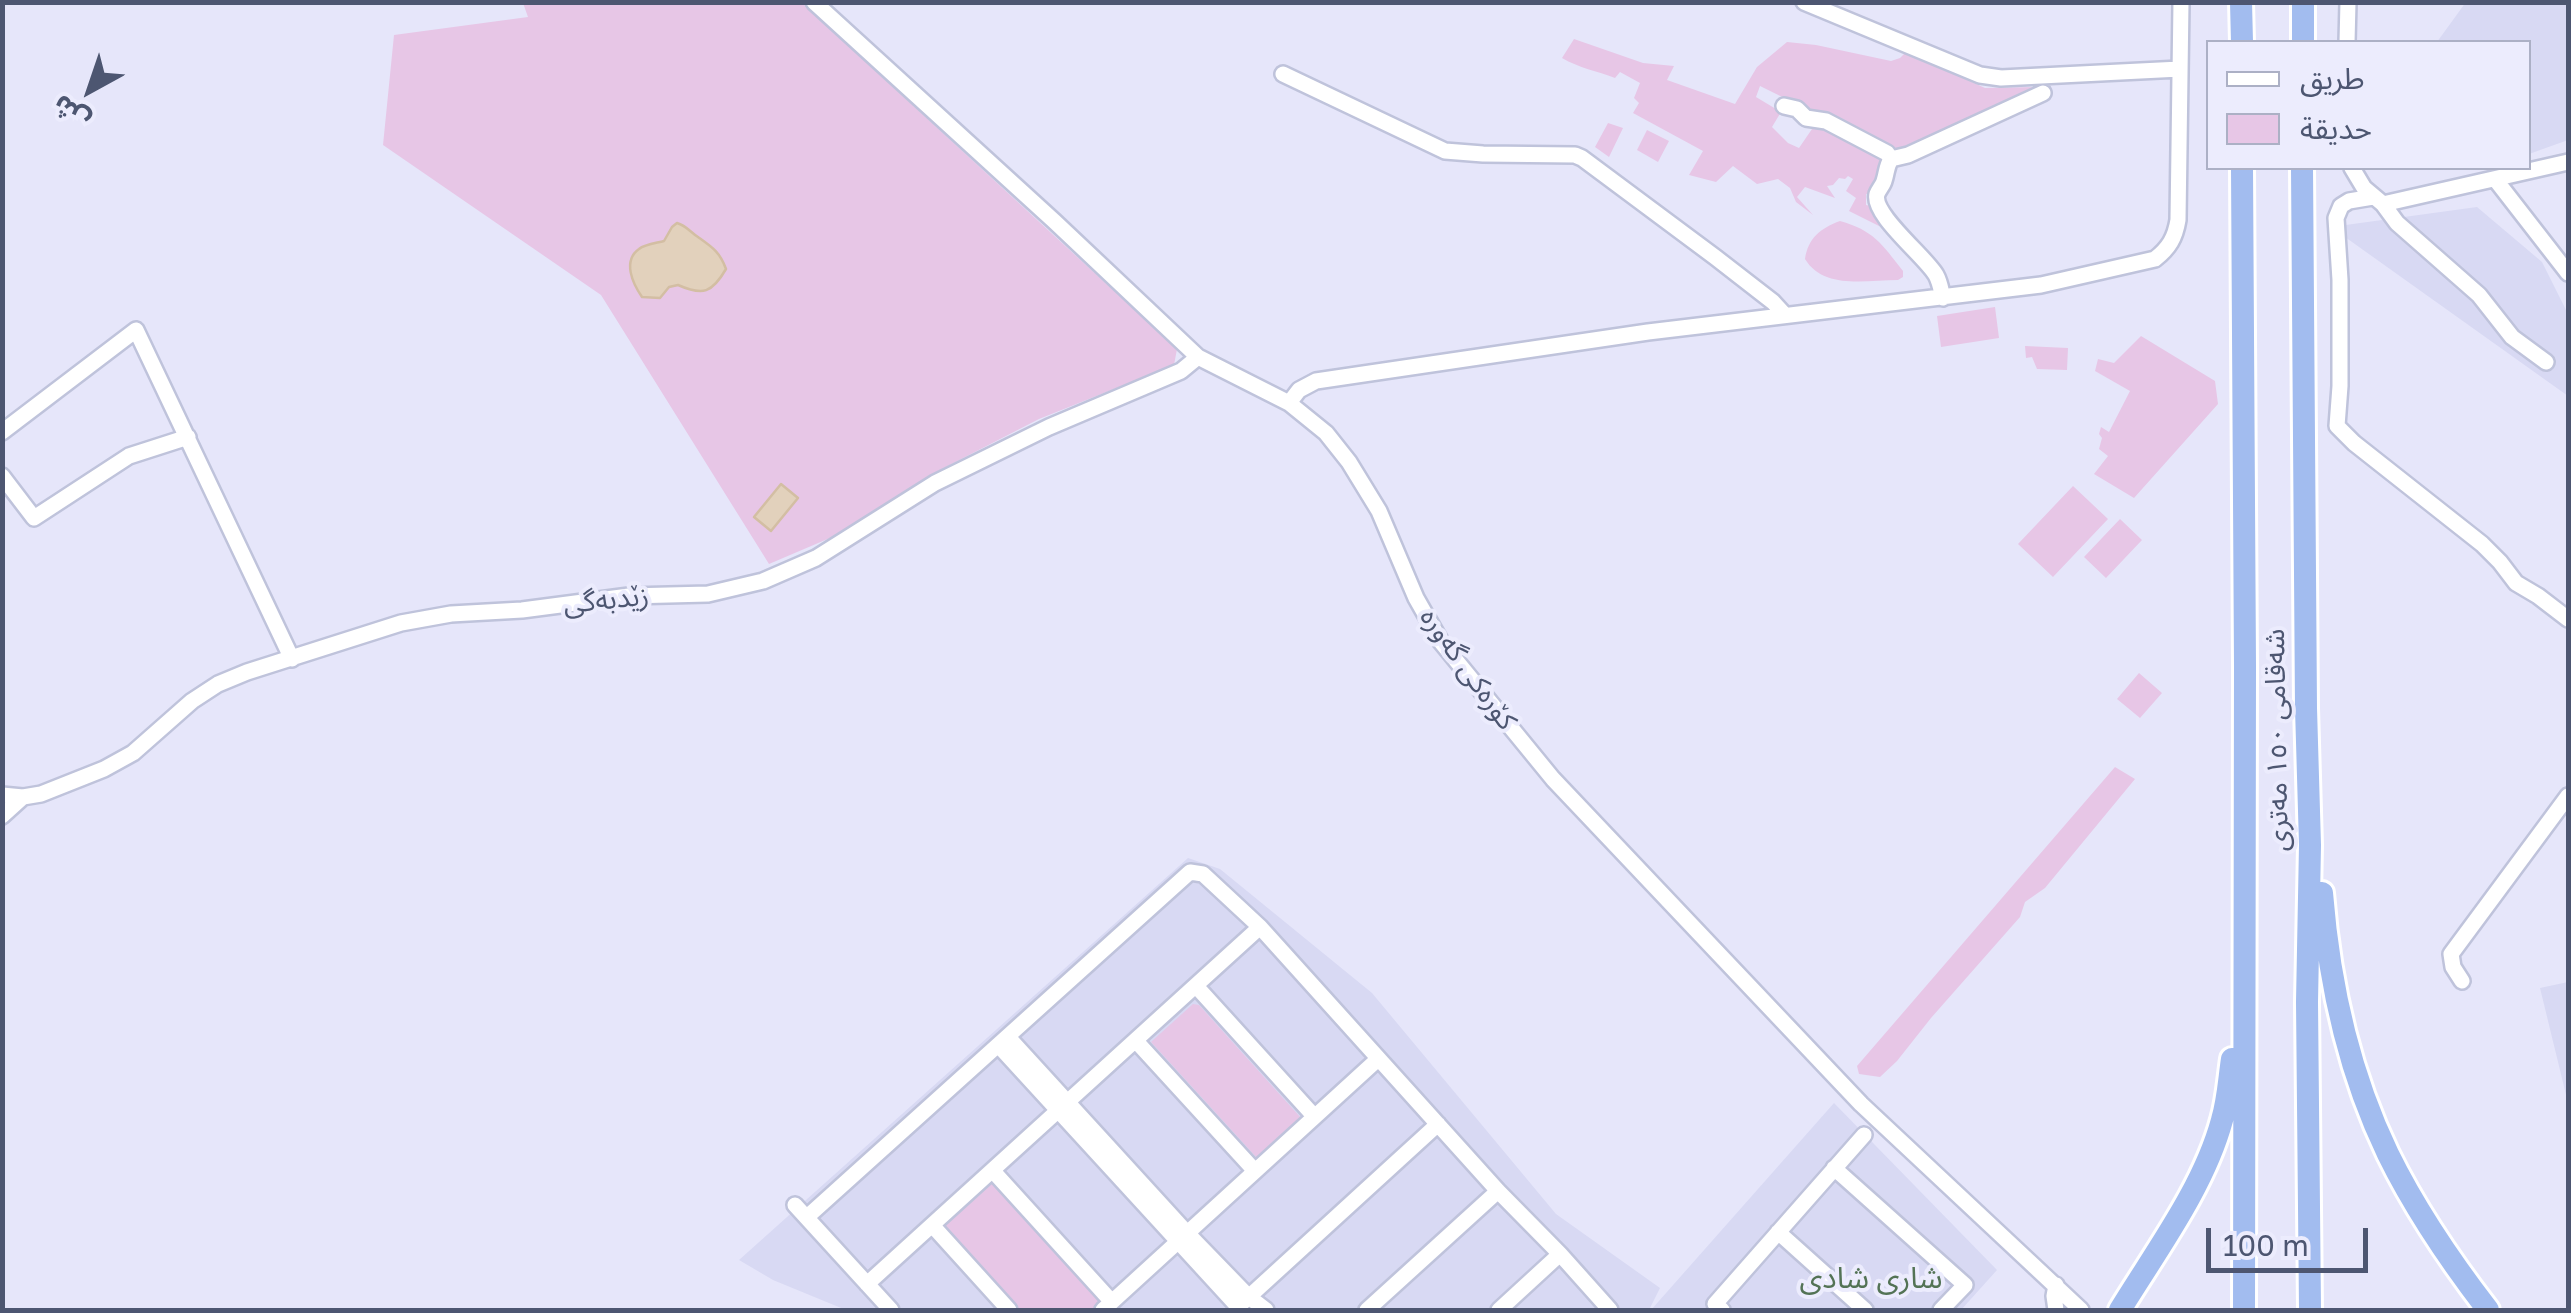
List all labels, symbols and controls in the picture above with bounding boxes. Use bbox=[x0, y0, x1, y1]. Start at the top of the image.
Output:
north arrow bbox=[40, 40, 140, 140]
legend bbox=[2206, 40, 2531, 170]
text: طريق bbox=[2300, 60, 2365, 96]
text: ش bbox=[45, 88, 96, 138]
text: حديقة bbox=[2300, 110, 2372, 146]
street label: زێدبەگی bbox=[561, 579, 651, 621]
street label: کۆرەکی گەورە bbox=[1413, 601, 1523, 737]
street label: شەقامی ١٥٠ مەتری bbox=[2258, 628, 2296, 852]
scale bar bbox=[2211, 1208, 2374, 1270]
text: 100 m bbox=[2223, 1227, 2309, 1263]
district label: شاری شادی bbox=[1800, 1260, 1942, 1296]

